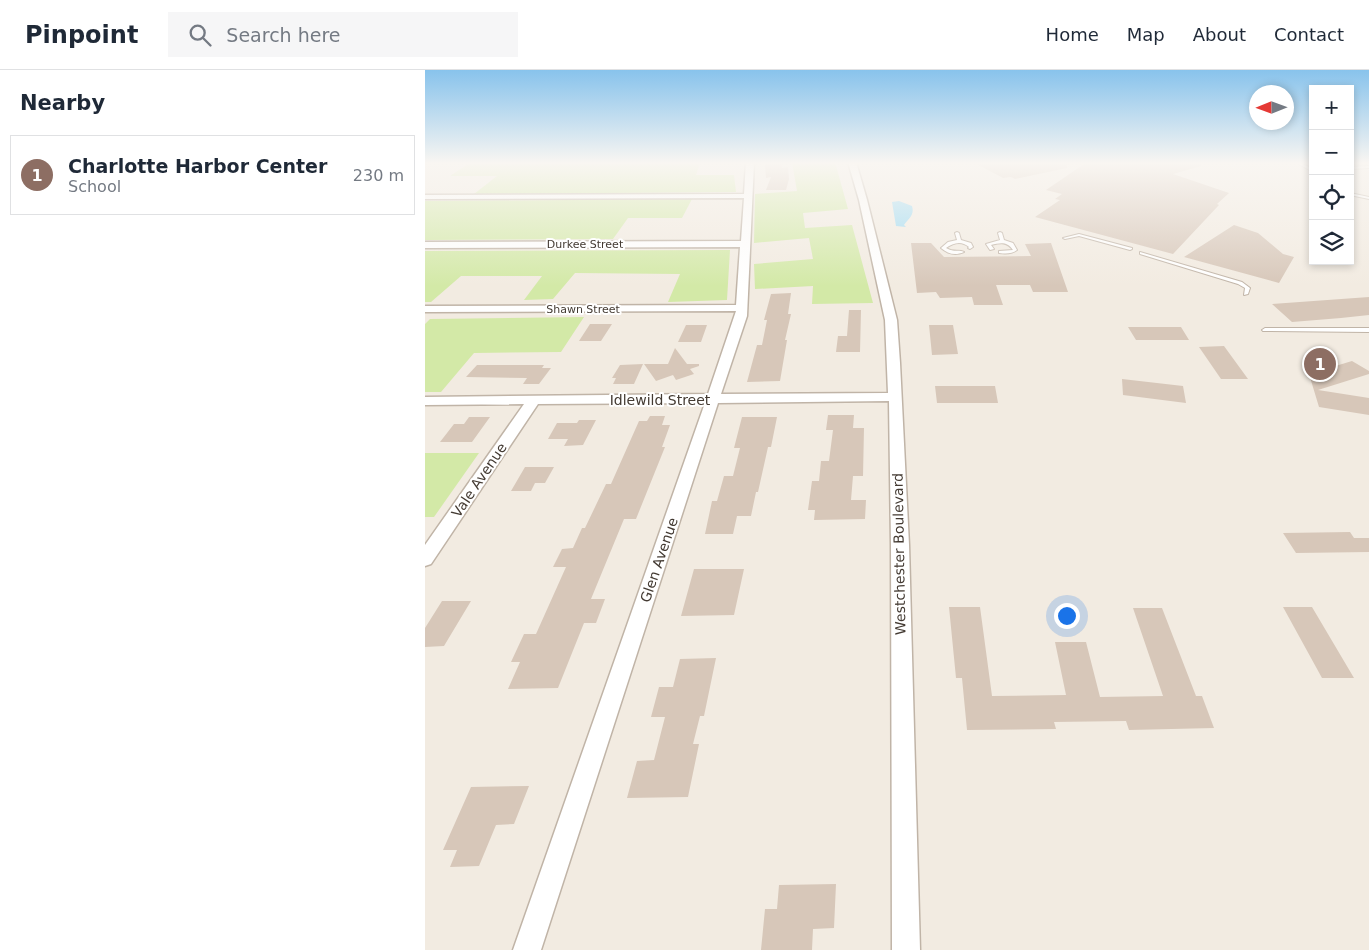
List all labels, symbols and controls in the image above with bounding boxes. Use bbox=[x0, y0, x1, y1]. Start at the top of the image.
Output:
search box bbox=[168, 12, 518, 57]
text: Pinpoint bbox=[25, 21, 138, 49]
icon: search bbox=[186, 21, 214, 49]
text: Search here bbox=[226, 24, 341, 46]
text: Home bbox=[1046, 24, 1099, 45]
text: Map bbox=[1127, 24, 1165, 45]
text: About bbox=[1193, 24, 1246, 45]
text: Contact bbox=[1274, 24, 1344, 45]
north arrow bbox=[1249, 85, 1294, 130]
map controls bbox=[1309, 85, 1354, 265]
button: + bbox=[1309, 85, 1354, 130]
text: Nearby bbox=[20, 91, 105, 115]
button: − bbox=[1309, 130, 1354, 175]
text: Charlotte Harbor Center bbox=[68, 155, 327, 177]
text: 1 bbox=[31, 166, 43, 185]
text: 230 m bbox=[353, 166, 404, 185]
button: locate bbox=[1309, 175, 1354, 220]
text: School bbox=[68, 177, 121, 196]
button: layers bbox=[1309, 220, 1354, 265]
street label: Durkee Street bbox=[547, 238, 624, 251]
street label: Shawn Street bbox=[546, 303, 620, 316]
pin: 1 bbox=[1304, 345, 1336, 383]
street label: Idlewild Street bbox=[610, 392, 711, 408]
street label: Vale Avenue bbox=[448, 440, 510, 520]
street label: Westchester Boulevard bbox=[890, 473, 908, 635]
street label: Glen Avenue bbox=[637, 515, 681, 605]
your location bbox=[1054, 603, 1080, 629]

